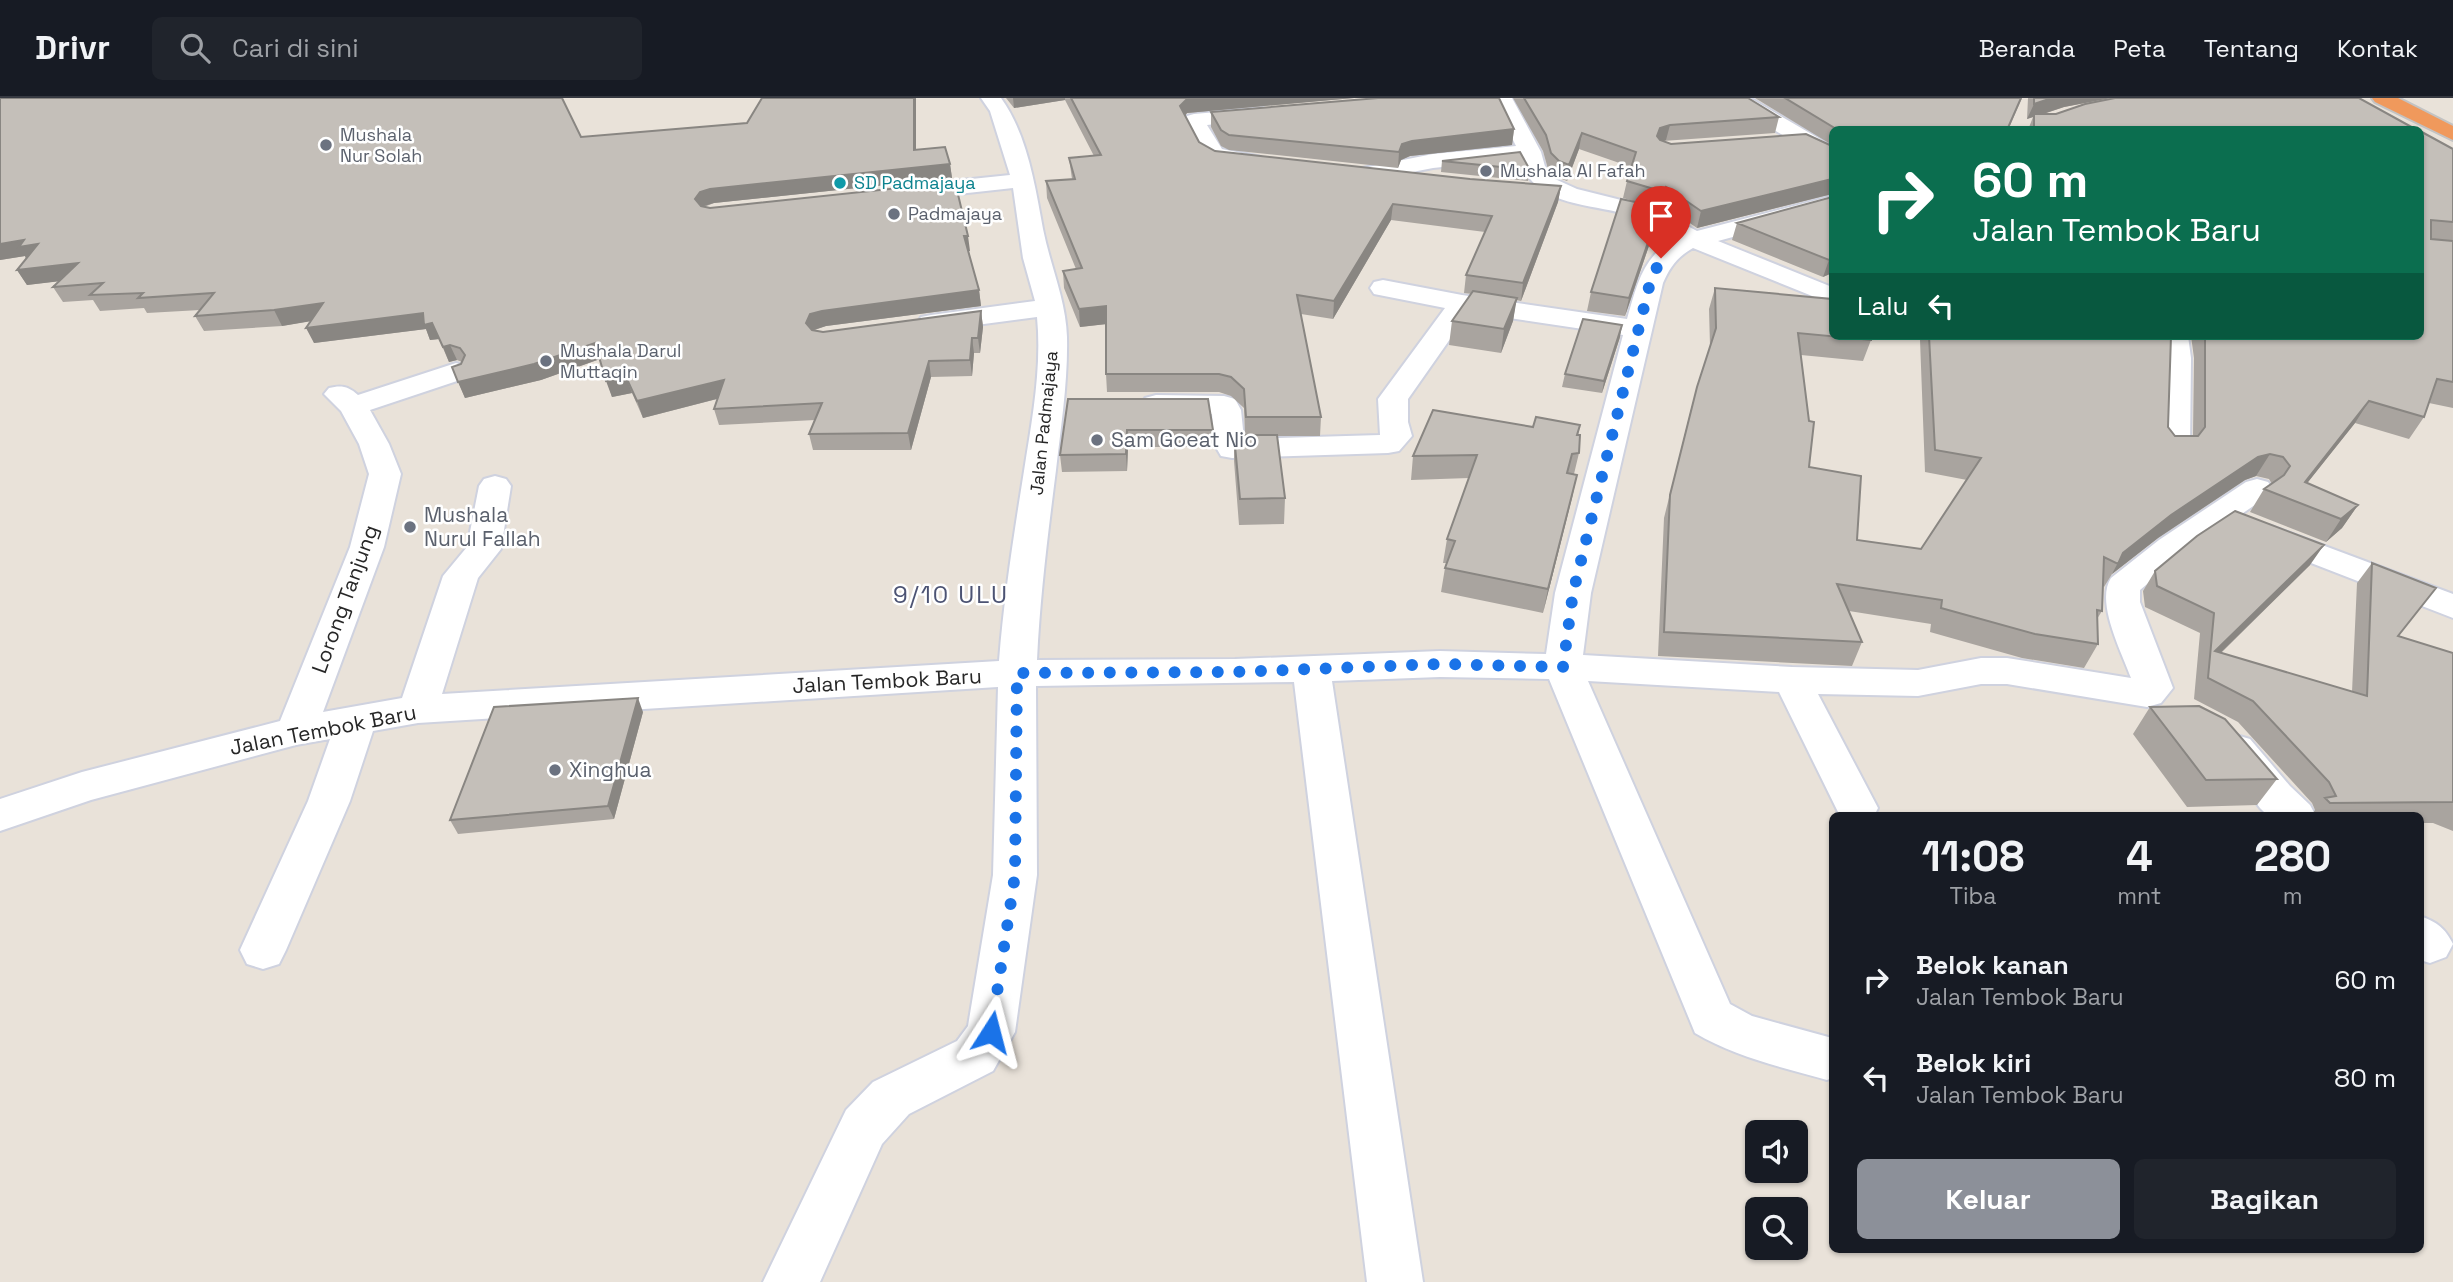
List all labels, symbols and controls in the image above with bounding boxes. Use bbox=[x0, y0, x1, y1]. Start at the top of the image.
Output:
search box bbox=[152, 17, 642, 80]
text: Drivr bbox=[35, 27, 110, 69]
icon: search bbox=[176, 29, 214, 67]
text: Cari di sini bbox=[232, 31, 359, 65]
text: Beranda bbox=[1979, 33, 2075, 64]
text: Peta bbox=[2113, 33, 2166, 64]
text: Tentang bbox=[2204, 33, 2299, 64]
text: Kontak bbox=[2337, 33, 2418, 64]
place label: Mushala Nur Solah bbox=[340, 123, 422, 167]
marker: Mushala Nur Solah bbox=[318, 137, 334, 153]
text: 60 m bbox=[1972, 149, 2088, 211]
icon: right bbox=[1857, 154, 1948, 245]
place label: Mushala Al Fafah bbox=[1500, 159, 1646, 182]
marker: Mushala Al Fafah bbox=[1478, 163, 1494, 179]
place label: SD Padmajaya bbox=[854, 171, 976, 194]
marker: SD Padmajaya bbox=[832, 175, 848, 191]
pin bbox=[1631, 186, 1691, 258]
icon: arrive bbox=[1642, 197, 1680, 235]
place label: Padmajaya bbox=[908, 202, 1002, 225]
marker: Padmajaya bbox=[886, 206, 902, 222]
text: Jalan Tembok Baru bbox=[1972, 210, 2261, 250]
icon: left bbox=[1922, 287, 1960, 325]
text: Lalu bbox=[1857, 289, 1908, 323]
place label: Mushala Darul Muttaqin bbox=[560, 339, 681, 383]
street label: Jalan Padmajaya bbox=[1024, 350, 1063, 496]
marker: Mushala Darul Muttaqin bbox=[538, 353, 554, 369]
place label: Sam Goeat Nio bbox=[1111, 426, 1257, 453]
marker: Sam Goeat Nio bbox=[1089, 432, 1105, 448]
place label: Mushala Nurul Fallah bbox=[424, 501, 541, 552]
marker: Mushala Nurul Fallah bbox=[402, 519, 418, 535]
street label: Lorong Tanjung bbox=[305, 521, 384, 677]
district label: 9/10 ULU bbox=[893, 579, 1009, 610]
street label: Jalan Tembok Baru bbox=[792, 662, 982, 699]
street label: Jalan Tembok Baru bbox=[227, 698, 419, 761]
place label: Xinghua bbox=[569, 756, 652, 783]
marker: Xinghua bbox=[547, 762, 563, 778]
text: 11:08 bbox=[1922, 830, 2025, 883]
text: 4 bbox=[2126, 830, 2153, 883]
text: 280 bbox=[2254, 830, 2331, 883]
text: Tiba bbox=[1950, 881, 1997, 911]
text: mnt bbox=[2117, 881, 2161, 911]
text: m bbox=[2283, 881, 2303, 911]
text: Belok kanan bbox=[1916, 948, 2069, 982]
icon: right bbox=[1857, 961, 1895, 999]
text: 60 m bbox=[2334, 963, 2396, 997]
text: Jalan Tembok Baru bbox=[1916, 982, 2124, 1012]
position arrow bbox=[954, 995, 1028, 1069]
text: Belok kiri bbox=[1916, 1046, 2031, 1080]
icon: left bbox=[1857, 1059, 1895, 1097]
text: 80 m bbox=[2334, 1061, 2396, 1095]
text: Jalan Tembok Baru bbox=[1916, 1080, 2124, 1110]
map controls bbox=[1745, 1120, 1808, 1260]
button: sound bbox=[1745, 1120, 1808, 1183]
button: Keluar bbox=[1857, 1159, 2120, 1239]
button: Bagikan bbox=[2134, 1159, 2396, 1239]
button: search bbox=[1745, 1197, 1808, 1260]

